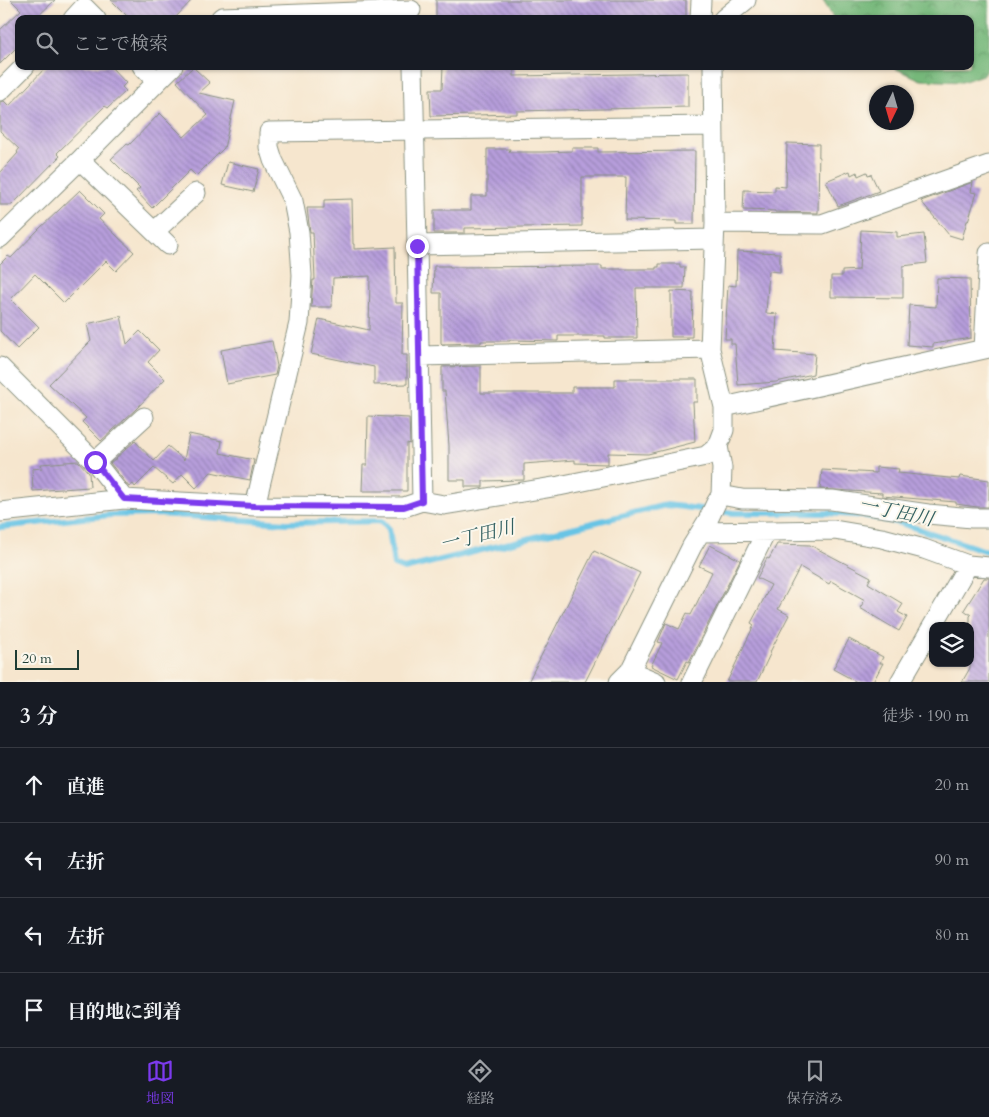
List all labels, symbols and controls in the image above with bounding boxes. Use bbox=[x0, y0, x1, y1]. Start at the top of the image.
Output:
search box bbox=[15, 15, 974, 70]
icon: search bbox=[33, 29, 61, 57]
text: ここで検索 bbox=[73, 31, 168, 57]
north arrow bbox=[869, 85, 914, 130]
route end bbox=[406, 235, 429, 258]
route start bbox=[84, 451, 107, 474]
water label: 一丁田川 bbox=[856, 491, 938, 533]
water label: 一丁田川 bbox=[437, 514, 519, 558]
map controls bbox=[929, 622, 974, 667]
button: layers bbox=[929, 622, 974, 667]
scale bar bbox=[15, 647, 79, 670]
text: 20 m bbox=[22, 649, 52, 668]
text: 3 分 bbox=[20, 702, 57, 731]
text: 徒歩 · 190 m bbox=[882, 705, 969, 727]
icon: ahead bbox=[20, 771, 48, 799]
text: 直進 bbox=[67, 774, 105, 800]
text: 20 m bbox=[935, 774, 969, 796]
icon: left bbox=[20, 846, 48, 874]
text: 左折 bbox=[67, 849, 105, 875]
text: 90 m bbox=[935, 849, 969, 871]
icon: left bbox=[20, 921, 48, 949]
text: 左折 bbox=[67, 924, 105, 950]
text: 80 m bbox=[935, 924, 969, 946]
icon: arrive bbox=[20, 996, 48, 1024]
text: 目的地に到着 bbox=[67, 999, 181, 1025]
tab: 地図 bbox=[146, 1057, 174, 1108]
tab: 経路 bbox=[466, 1057, 494, 1108]
tab: 保存済み bbox=[787, 1057, 843, 1108]

